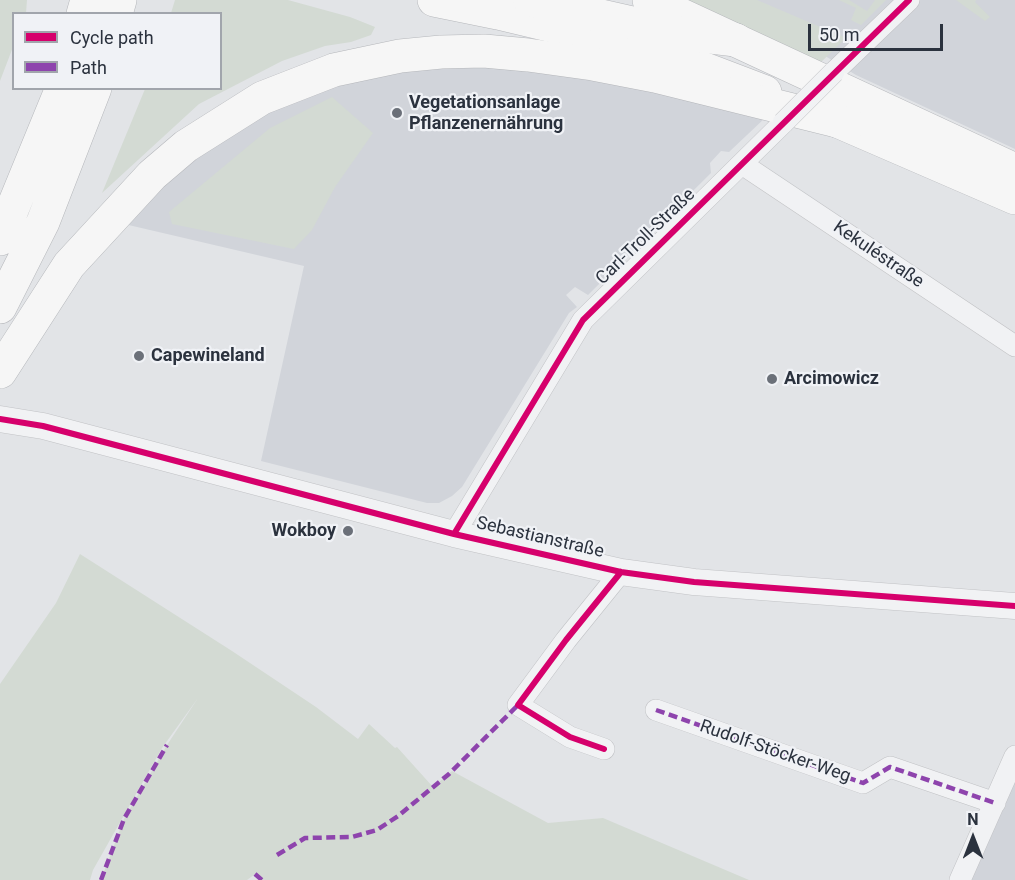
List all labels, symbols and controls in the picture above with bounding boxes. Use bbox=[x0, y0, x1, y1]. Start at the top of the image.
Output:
legend bbox=[12, 12, 222, 90]
scale bar bbox=[811, 12, 946, 50]
text: 50 m bbox=[819, 24, 859, 45]
text: Cycle path bbox=[70, 27, 154, 48]
text: Path bbox=[70, 57, 107, 78]
place label: Vegetationsanlage Pflanzenernährung bbox=[409, 92, 563, 134]
marker: Vegetationsanlage Pflanzenernährung bbox=[390, 106, 404, 120]
street label: Carl-Troll-Straße bbox=[592, 184, 700, 290]
street label: Kekuléstraße bbox=[829, 217, 927, 293]
place label: Capewineland bbox=[151, 345, 265, 367]
marker: Capewineland bbox=[132, 349, 146, 363]
place label: Arcimowicz bbox=[784, 368, 879, 390]
marker: Arcimowicz bbox=[765, 372, 779, 386]
street label: Sebastianstraße bbox=[474, 513, 606, 563]
place label: Wokboy bbox=[272, 520, 336, 542]
marker: Wokboy bbox=[341, 524, 355, 538]
street label: Rudolf-Stöcker-Weg bbox=[697, 716, 853, 788]
north arrow bbox=[943, 808, 1003, 868]
text: N bbox=[967, 810, 979, 829]

